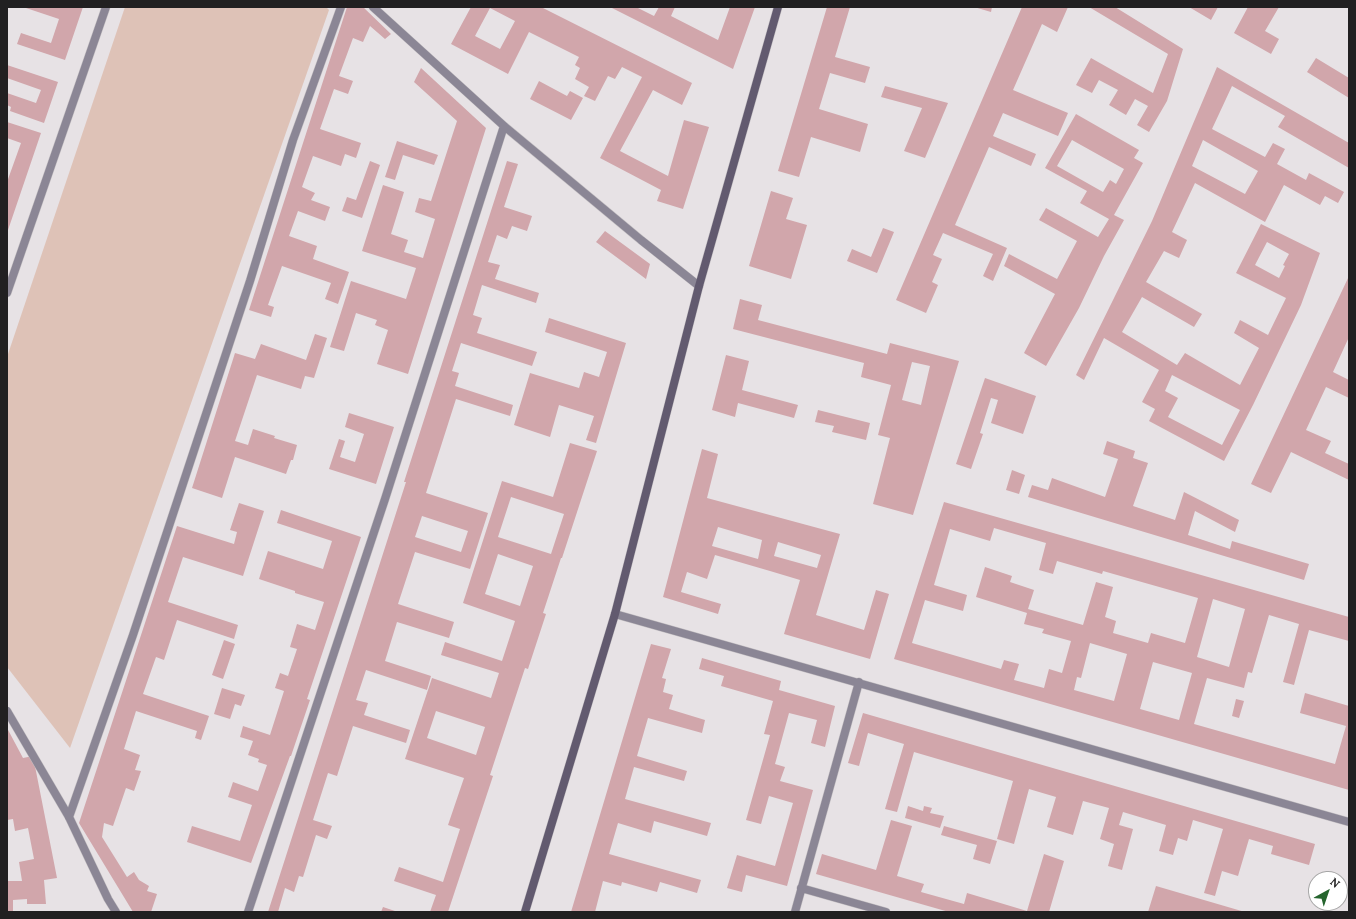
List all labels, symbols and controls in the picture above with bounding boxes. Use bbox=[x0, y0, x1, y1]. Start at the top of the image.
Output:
north arrow bbox=[1308, 871, 1348, 911]
text: N bbox=[1327, 874, 1343, 891]

